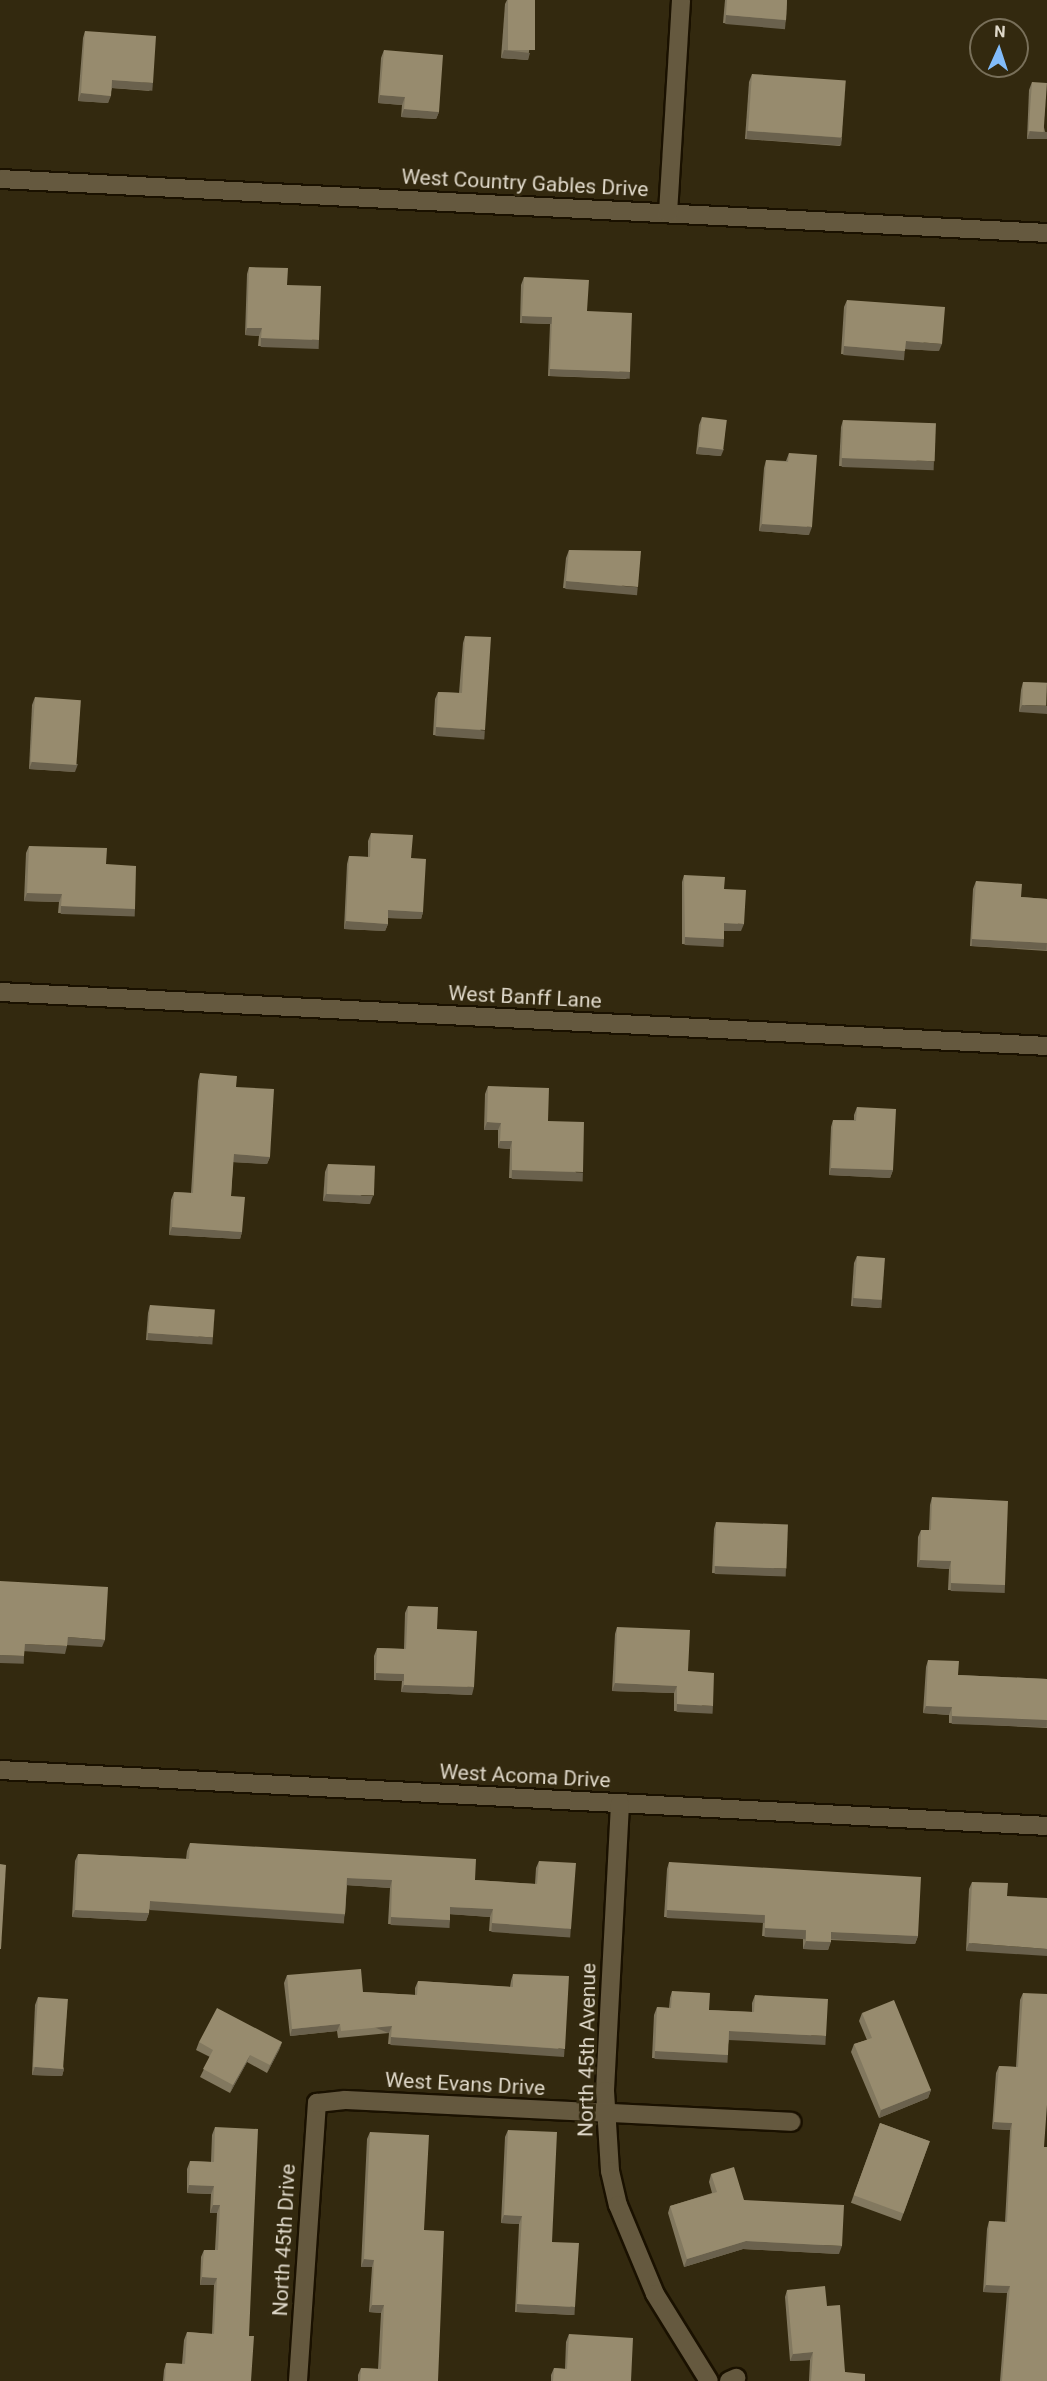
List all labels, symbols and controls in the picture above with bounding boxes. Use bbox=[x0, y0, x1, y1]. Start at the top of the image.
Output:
north arrow bbox=[969, 18, 1029, 78]
text: N bbox=[994, 22, 1006, 41]
street label: West Country Gables Drive bbox=[401, 164, 649, 202]
street label: West Banff Lane bbox=[448, 980, 602, 1014]
street label: West Acoma Drive bbox=[439, 1759, 611, 1793]
street label: North 45th Avenue bbox=[573, 1963, 601, 2137]
street label: West Evans Drive bbox=[384, 2067, 546, 2101]
street label: North 45th Drive bbox=[267, 2163, 301, 2317]

